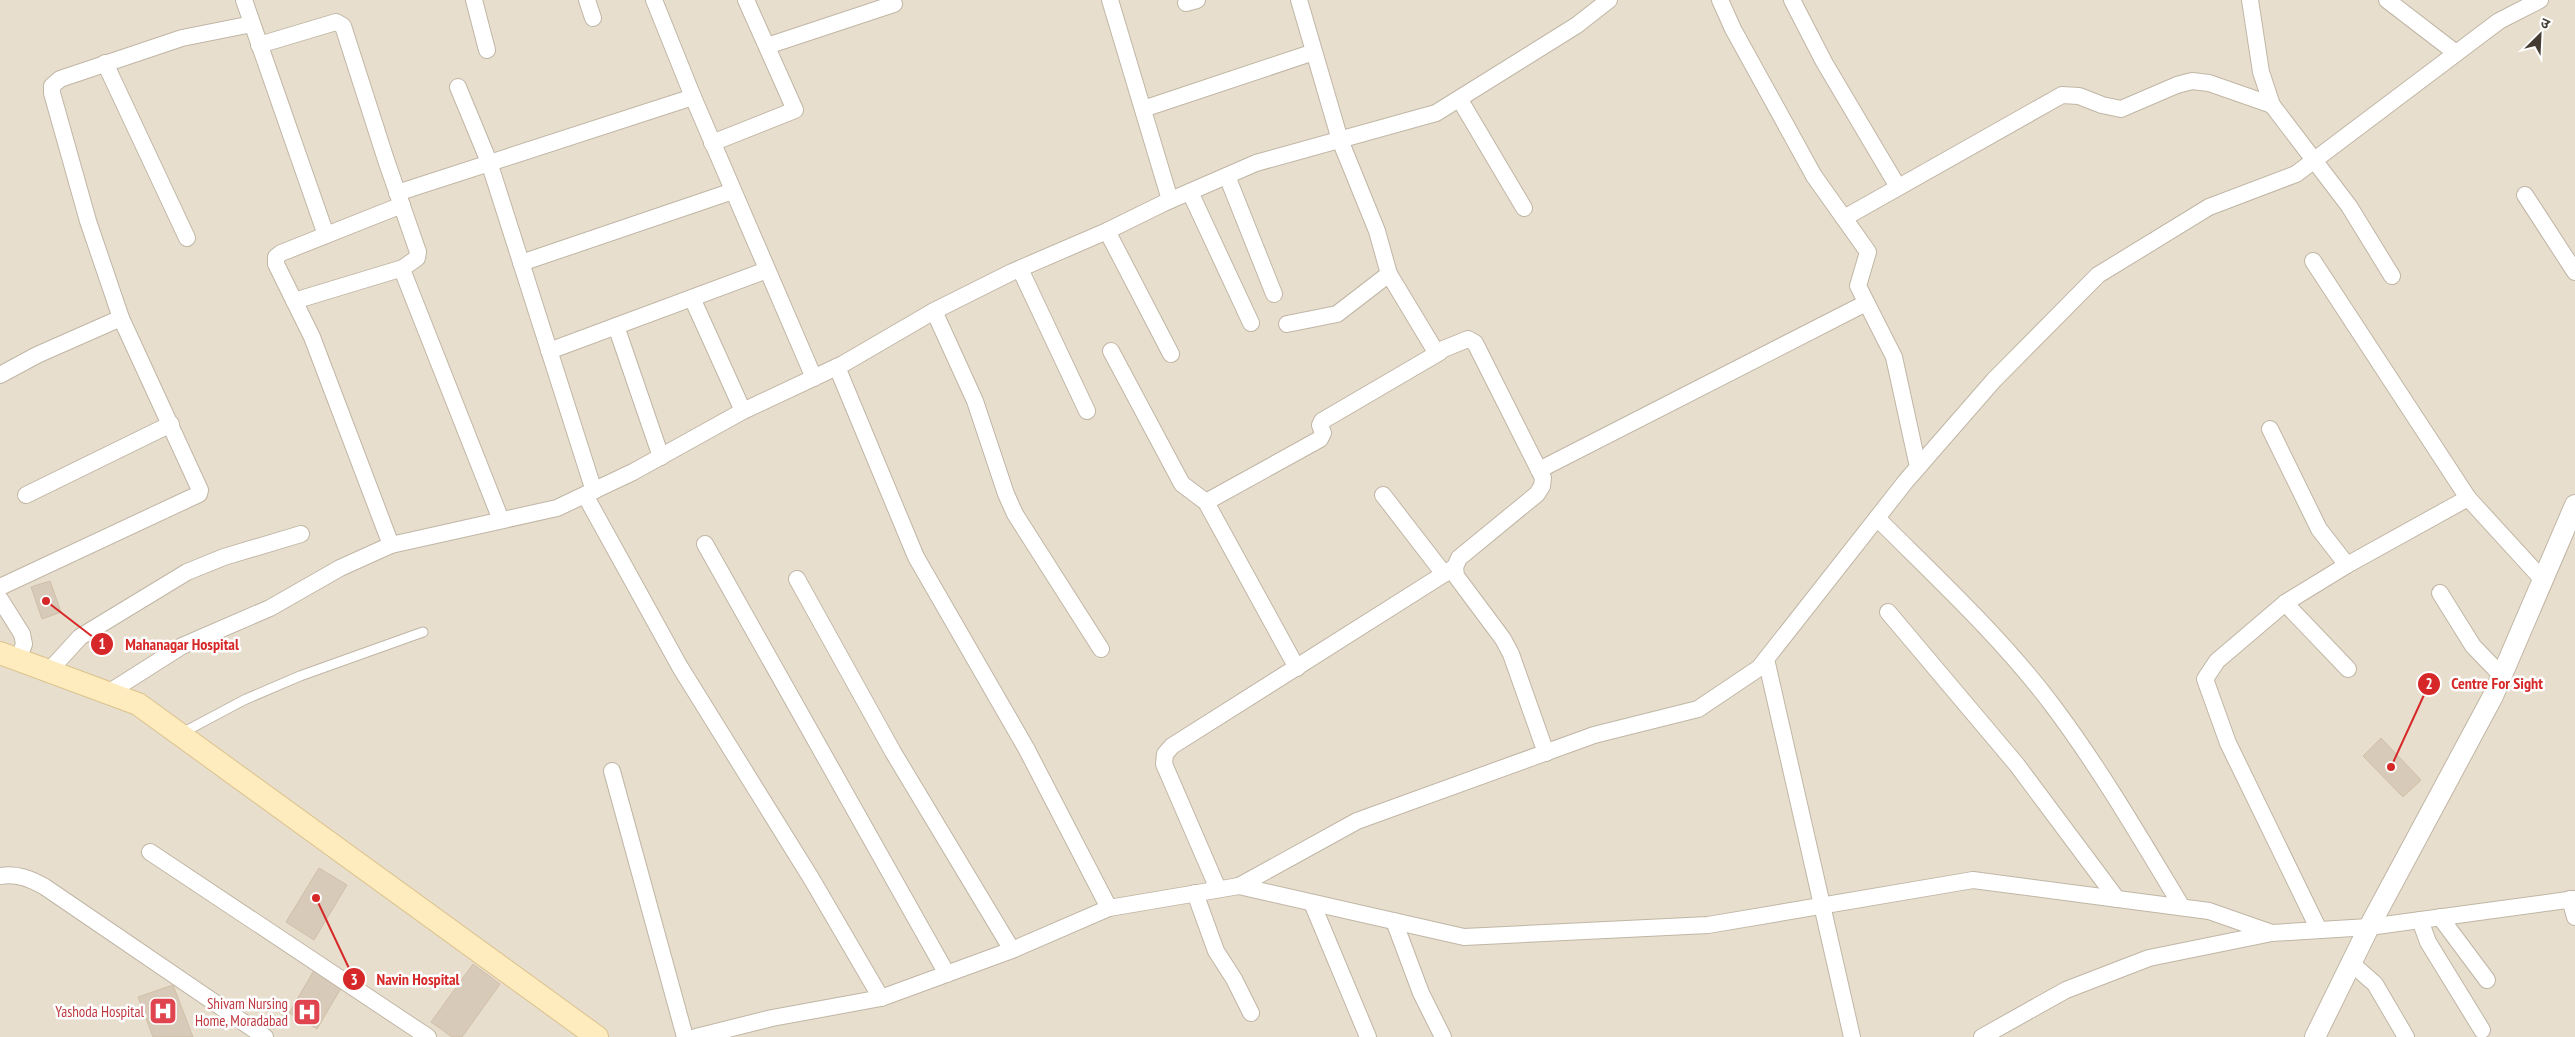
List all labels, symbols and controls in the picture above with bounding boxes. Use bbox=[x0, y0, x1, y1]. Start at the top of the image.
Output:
north arrow bbox=[2515, 10, 2565, 60]
text: उ bbox=[2538, 13, 2553, 33]
callout: Mahanagar Hospital bbox=[90, 629, 249, 660]
text: 1 bbox=[98, 634, 106, 653]
text: Mahanagar Hospital bbox=[125, 634, 239, 654]
callout: Centre For Sight bbox=[2416, 668, 2553, 699]
text: Centre For Sight bbox=[2451, 673, 2543, 693]
text: 2 bbox=[2425, 674, 2433, 693]
callout: Navin Hospital bbox=[341, 964, 469, 995]
text: Navin Hospital bbox=[377, 969, 460, 989]
text: 3 bbox=[350, 970, 358, 989]
place label: Shivam Nursing Home, Moradabad bbox=[195, 994, 288, 1030]
hospital icon: Yashoda Hospital bbox=[148, 996, 178, 1026]
hospital icon: Shivam Nursing Home, Moradabad bbox=[292, 997, 322, 1027]
place label: Yashoda Hospital bbox=[55, 1002, 144, 1021]

